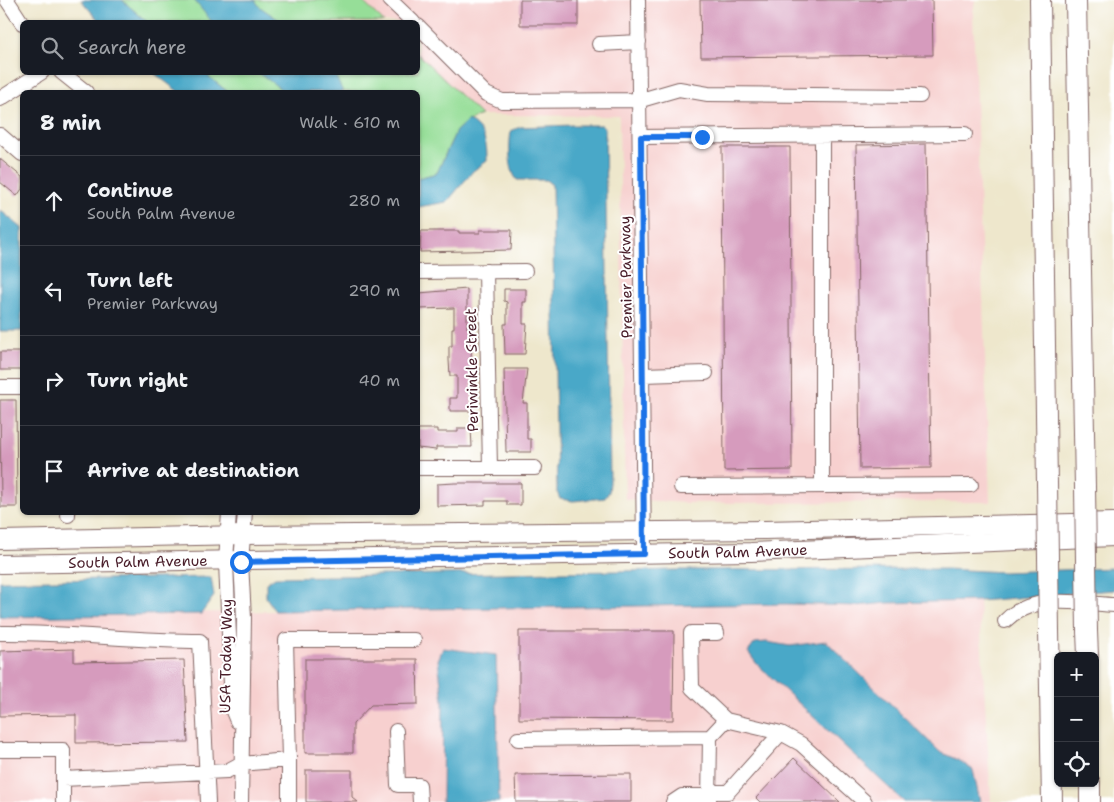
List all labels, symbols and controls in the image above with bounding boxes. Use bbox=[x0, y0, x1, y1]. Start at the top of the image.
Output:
search box bbox=[20, 20, 420, 75]
icon: search bbox=[38, 34, 66, 62]
text: Search here bbox=[78, 35, 187, 60]
text: 8 min bbox=[40, 109, 101, 137]
text: Walk · 610 m bbox=[299, 112, 400, 133]
route end bbox=[691, 126, 714, 149]
text: Continue bbox=[87, 178, 173, 203]
icon: ahead bbox=[40, 187, 68, 215]
text: 280 m bbox=[348, 190, 400, 211]
text: South Palm Avenue bbox=[87, 203, 236, 224]
street label: Premier Parkway bbox=[615, 215, 637, 339]
text: Turn left bbox=[87, 268, 173, 293]
icon: left bbox=[40, 277, 68, 305]
text: 290 m bbox=[348, 280, 400, 301]
text: Premier Parkway bbox=[87, 293, 218, 314]
street label: Periwinkle Street bbox=[461, 308, 483, 432]
icon: right bbox=[40, 367, 68, 395]
text: Turn right bbox=[87, 368, 188, 393]
text: 40 m bbox=[358, 370, 400, 391]
icon: arrive bbox=[40, 457, 68, 485]
text: Arrive at destination bbox=[87, 458, 299, 483]
street label: South Palm Avenue bbox=[668, 540, 808, 563]
street label: South Palm Avenue bbox=[68, 551, 208, 573]
route start bbox=[230, 551, 253, 574]
street label: USA Today Way bbox=[215, 599, 237, 713]
map controls bbox=[1054, 652, 1099, 787]
button: + bbox=[1054, 652, 1099, 697]
button: − bbox=[1054, 697, 1099, 742]
button: locate bbox=[1054, 742, 1099, 787]

